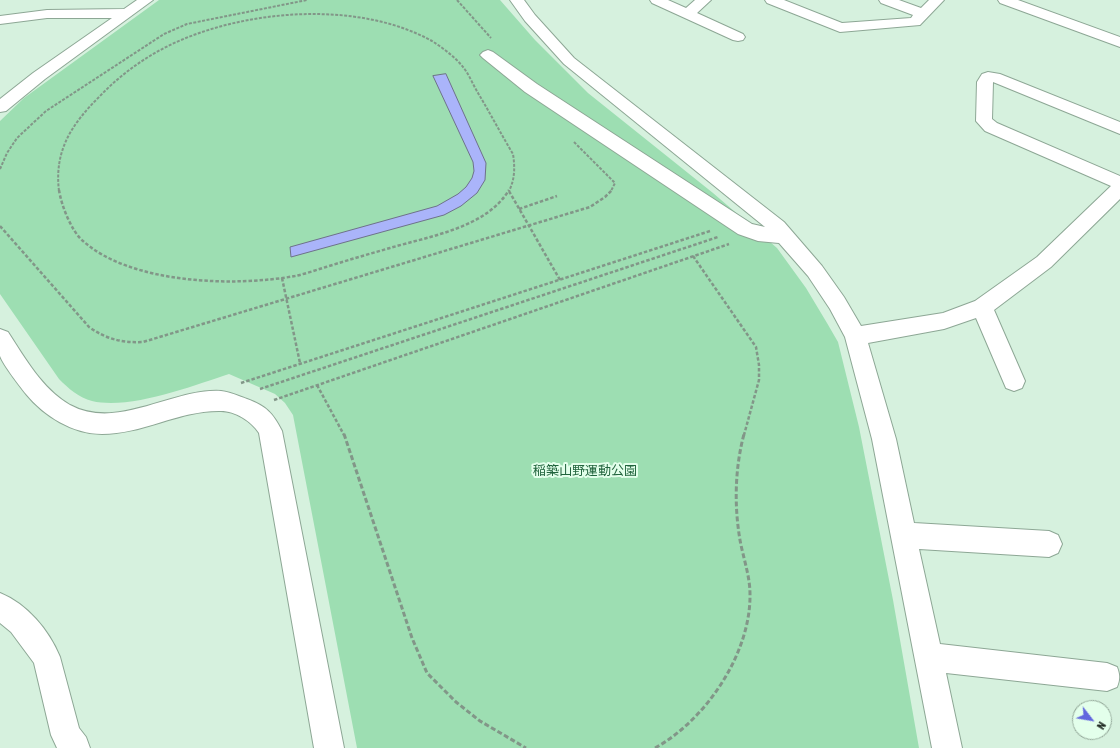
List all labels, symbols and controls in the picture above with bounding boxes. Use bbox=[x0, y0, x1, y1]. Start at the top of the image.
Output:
park label: 稲築山野運動公園 bbox=[533, 463, 637, 479]
north arrow bbox=[1072, 700, 1112, 740]
text: N bbox=[1095, 720, 1108, 732]

